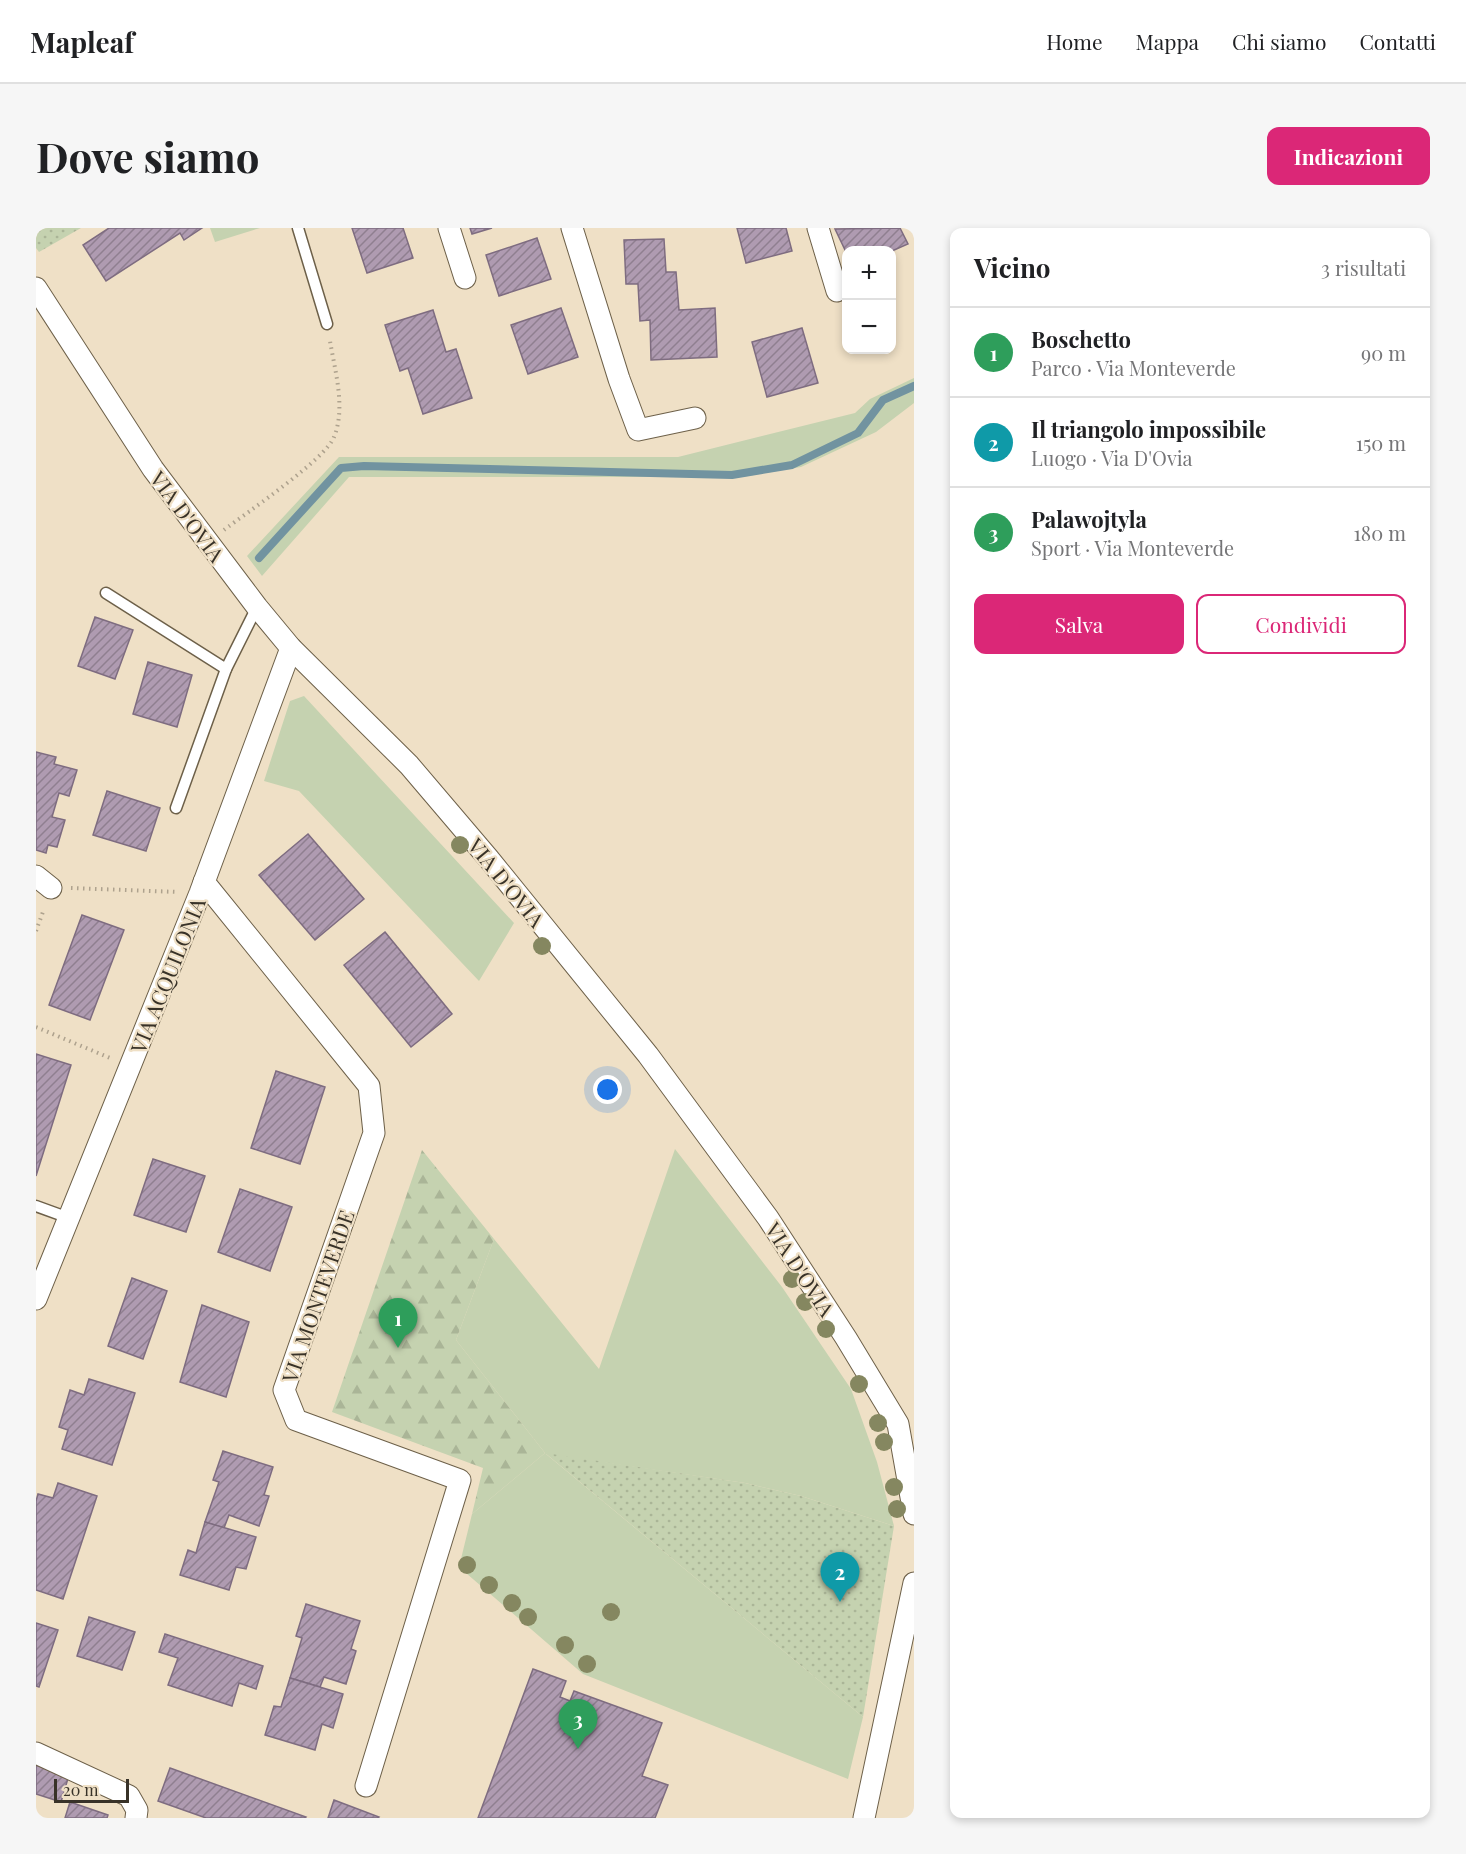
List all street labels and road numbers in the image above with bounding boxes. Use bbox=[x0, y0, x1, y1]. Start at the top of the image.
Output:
street label: VIA D'OVIA bbox=[144, 464, 232, 568]
street label: VIA D'OVIA bbox=[462, 831, 552, 933]
street label: VIA ACQUILONIA bbox=[123, 892, 211, 1058]
street label: VIA MONTEVERDE bbox=[274, 1206, 360, 1387]
street label: VIA D'OVIA bbox=[760, 1216, 842, 1322]

